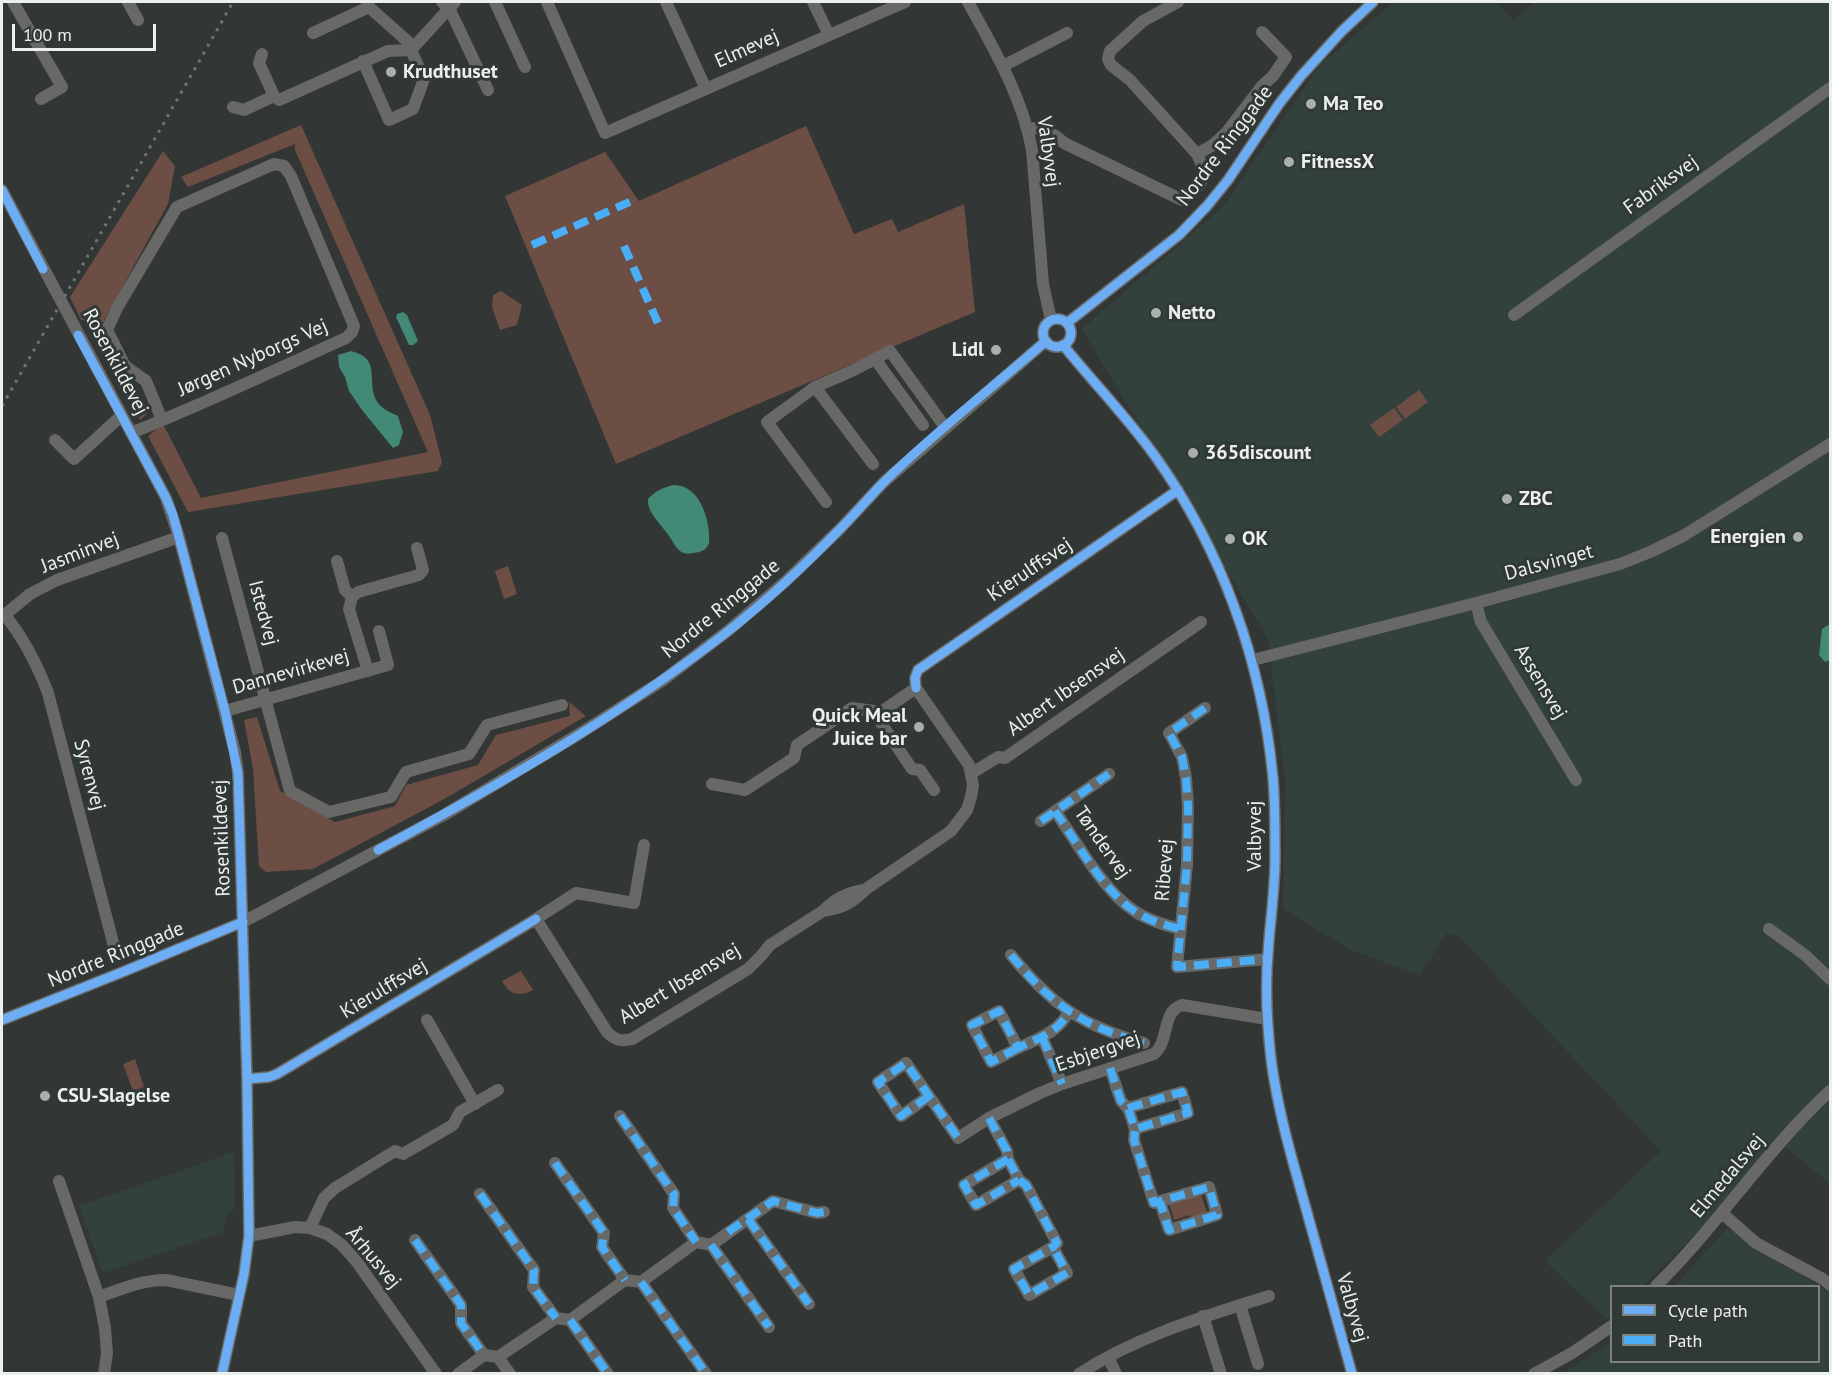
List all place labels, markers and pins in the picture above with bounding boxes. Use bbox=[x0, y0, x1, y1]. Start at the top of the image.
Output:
place label: Krudthuset bbox=[403, 60, 498, 84]
marker: Krudthuset bbox=[384, 65, 398, 79]
place label: Ma Teo bbox=[1323, 92, 1384, 116]
marker: Ma Teo bbox=[1304, 97, 1318, 111]
place label: FitnessX bbox=[1301, 150, 1374, 174]
marker: FitnessX bbox=[1282, 155, 1296, 169]
place label: Netto bbox=[1168, 301, 1216, 325]
marker: Netto bbox=[1149, 306, 1163, 320]
place label: Lidl bbox=[952, 338, 984, 362]
marker: Lidl bbox=[989, 343, 1003, 357]
place label: 365discount bbox=[1205, 441, 1311, 465]
marker: 365discount bbox=[1186, 446, 1200, 460]
place label: ZBC bbox=[1519, 487, 1553, 511]
marker: ZBC bbox=[1500, 492, 1514, 506]
place label: Energien bbox=[1710, 525, 1786, 549]
place label: OK bbox=[1242, 527, 1268, 551]
marker: Energien bbox=[1791, 530, 1805, 544]
marker: OK bbox=[1223, 532, 1237, 546]
place label: Quick Meal Juice bar bbox=[812, 704, 907, 751]
marker: Quick Meal Juice bar bbox=[912, 720, 926, 734]
place label: CSU-Slagelse bbox=[57, 1084, 170, 1108]
marker: CSU-Slagelse bbox=[38, 1089, 52, 1103]

